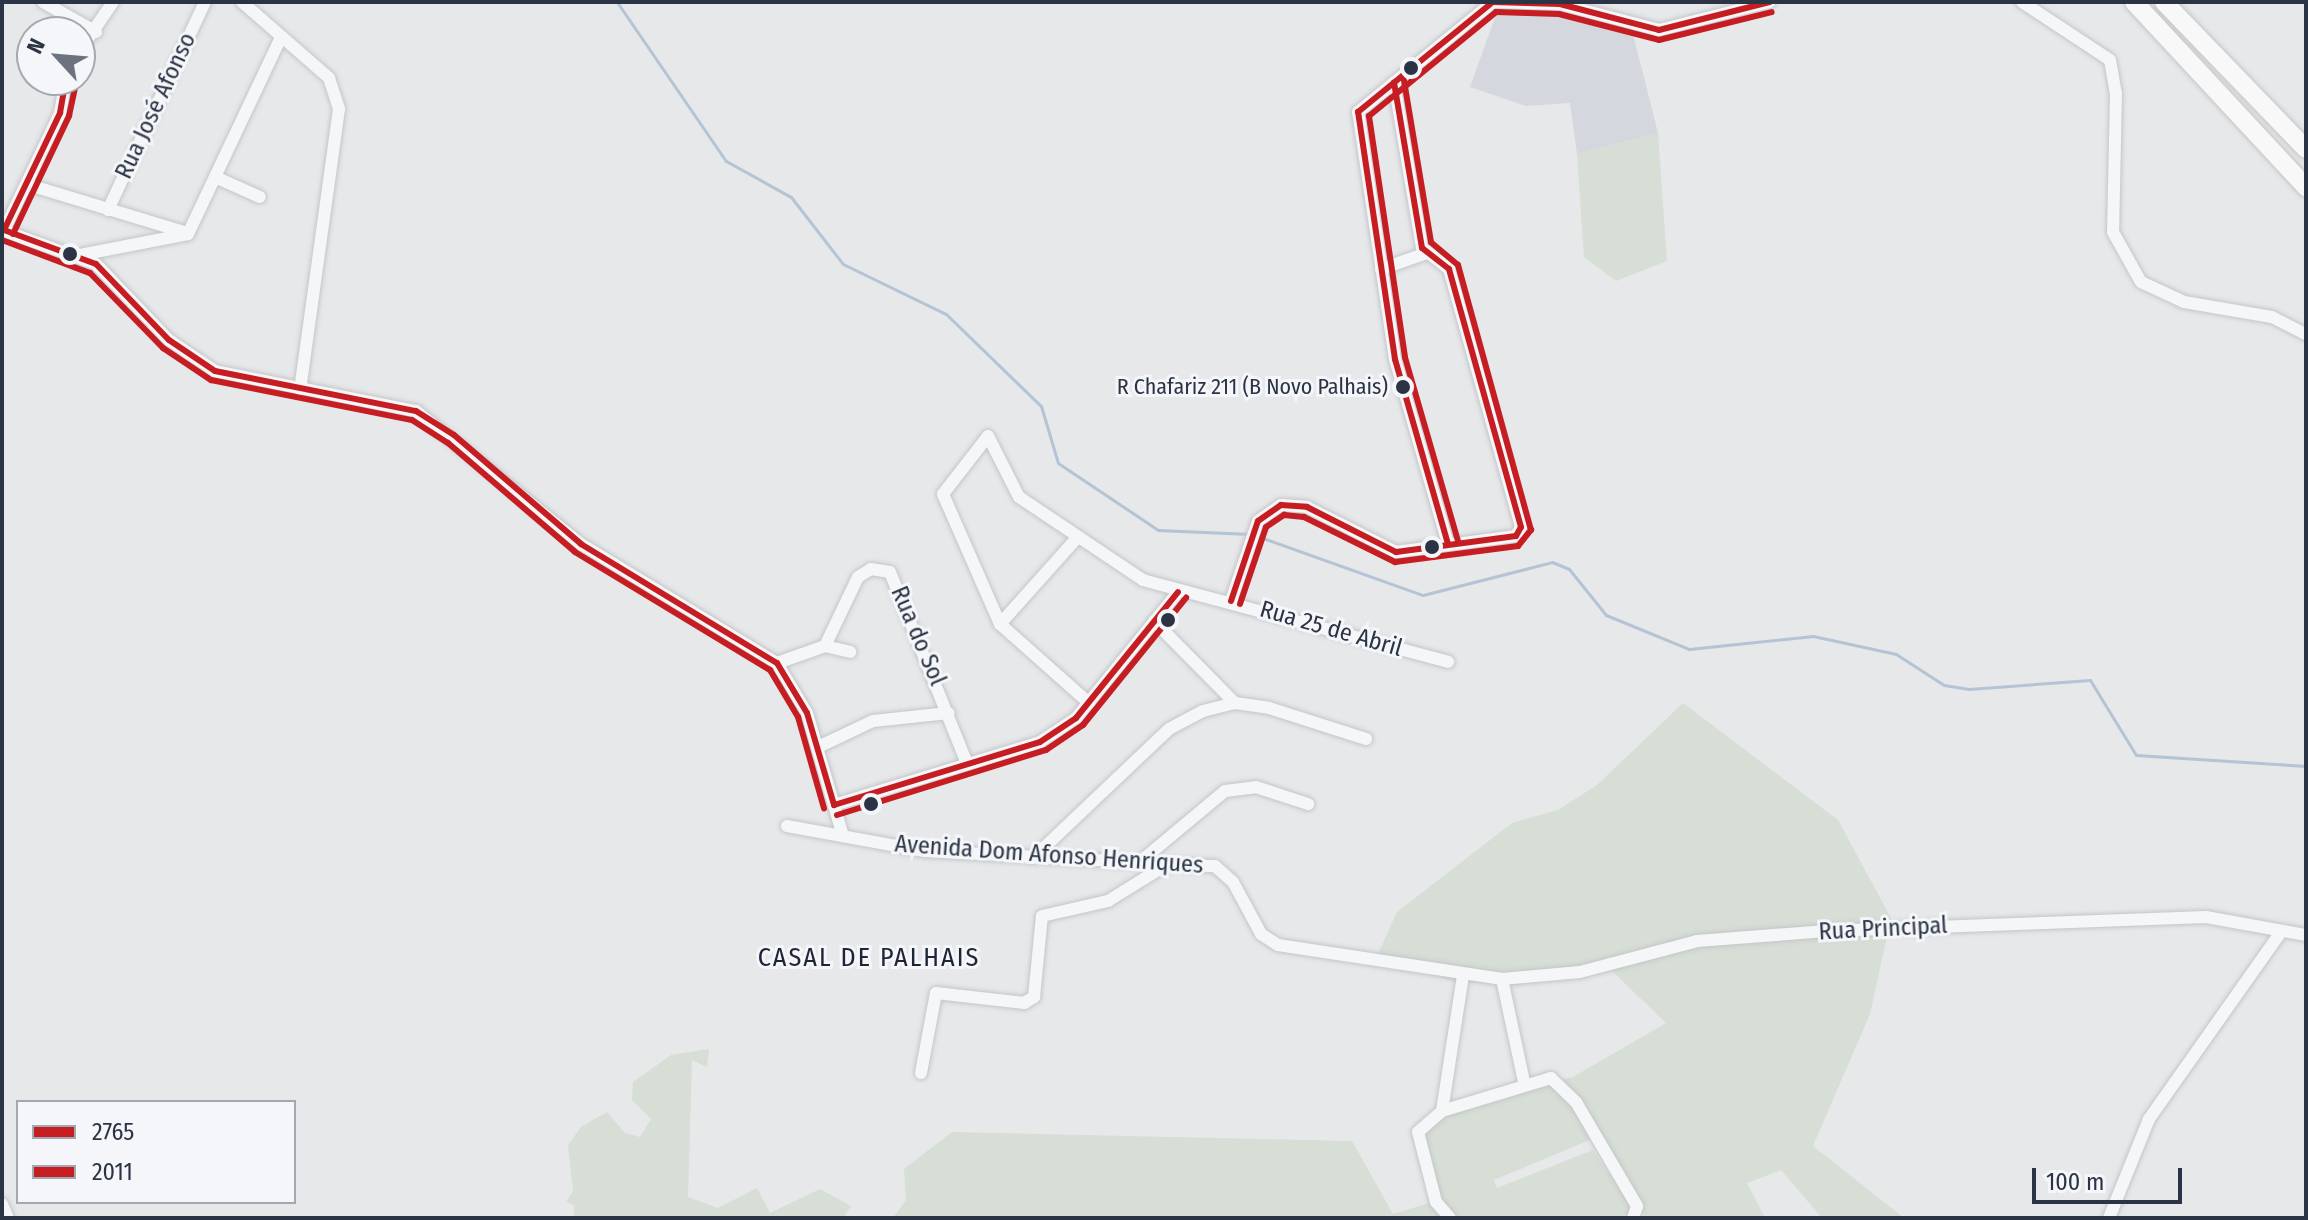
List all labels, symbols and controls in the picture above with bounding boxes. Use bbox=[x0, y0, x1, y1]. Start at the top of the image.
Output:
north arrow bbox=[16, 16, 96, 96]
street label: Rua José Afonso bbox=[110, 28, 202, 184]
text: N bbox=[21, 34, 51, 58]
unlabelled marker bbox=[1403, 60, 1419, 76]
unlabelled marker bbox=[62, 246, 78, 262]
place label: R Chafariz 211 (B Novo Palhais) bbox=[1117, 374, 1388, 400]
marker: R Chafariz 211 (B Novo Palhais) bbox=[1395, 379, 1411, 395]
unlabelled marker bbox=[1424, 539, 1440, 555]
street label: Rua do Sol bbox=[884, 582, 952, 690]
street label: Rua 25 de Abril bbox=[1256, 595, 1406, 663]
unlabelled marker bbox=[1160, 612, 1176, 628]
unlabelled marker bbox=[863, 796, 879, 812]
street label: Avenida Dom Afonso Henriques bbox=[894, 830, 1204, 880]
street label: Rua Principal bbox=[1818, 911, 1948, 947]
district label: CASAL DE PALHAIS bbox=[758, 942, 980, 974]
legend bbox=[16, 1100, 296, 1204]
text: 2765 bbox=[92, 1118, 134, 1146]
scale bar bbox=[2036, 1152, 2186, 1202]
text: 2011 bbox=[92, 1158, 133, 1186]
text: 100 m bbox=[2046, 1168, 2104, 1196]

